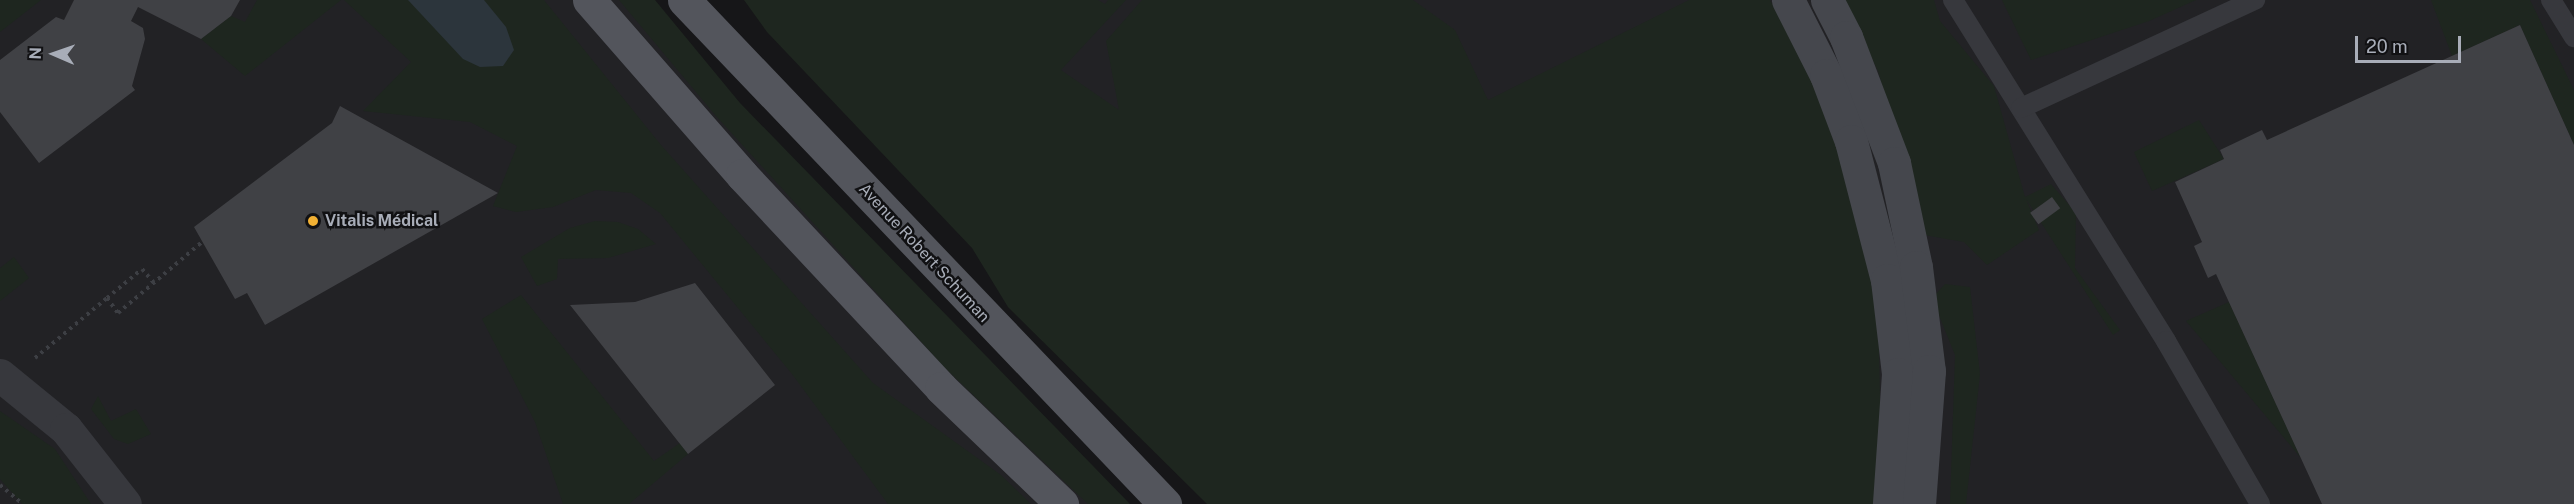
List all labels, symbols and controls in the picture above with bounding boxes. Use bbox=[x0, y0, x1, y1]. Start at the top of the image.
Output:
north arrow bbox=[24, 24, 84, 84]
scale bar bbox=[2358, 24, 2464, 62]
text: 20 m bbox=[2366, 36, 2408, 57]
text: N bbox=[26, 47, 45, 60]
street label: Avenue Robert Schuman bbox=[855, 180, 993, 326]
place label: Vitalis Médical bbox=[325, 211, 438, 231]
marker: Vitalis Médical bbox=[306, 214, 320, 228]

